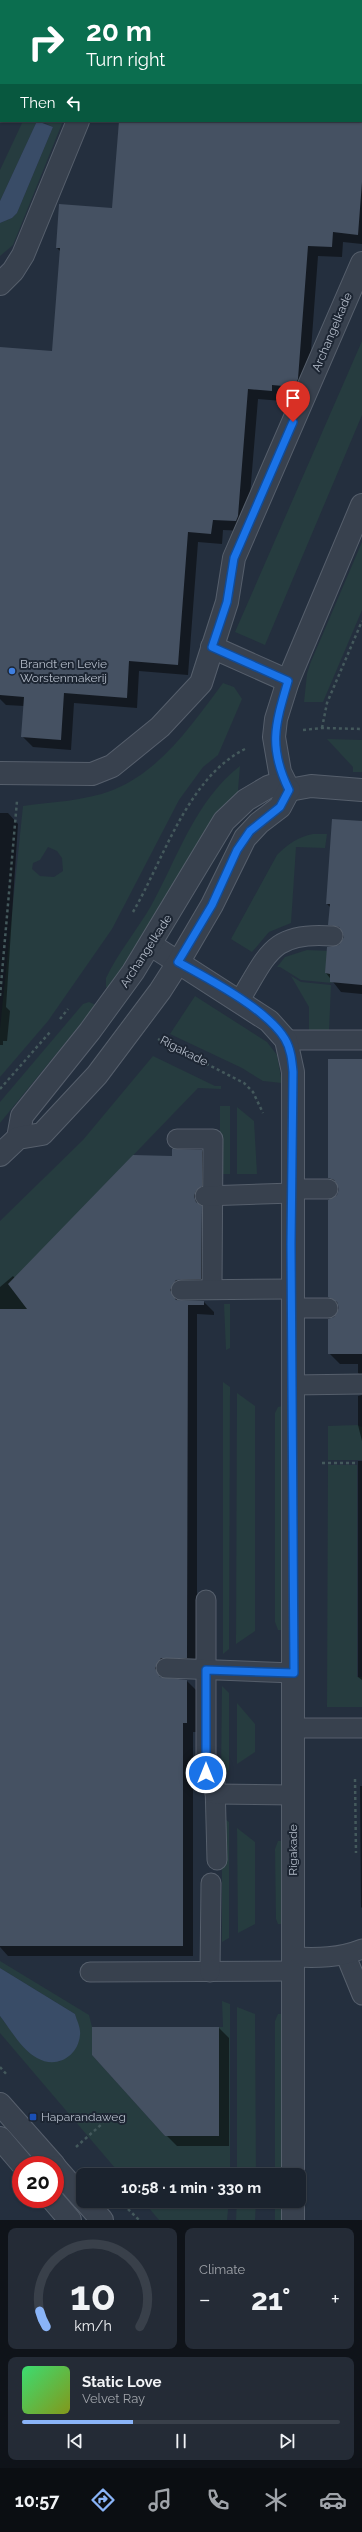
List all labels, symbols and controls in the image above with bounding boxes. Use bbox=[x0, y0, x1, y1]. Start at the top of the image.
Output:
text: 20 m bbox=[86, 15, 152, 48]
icon: right bbox=[20, 16, 72, 68]
text: Turn right bbox=[86, 49, 165, 70]
icon: left bbox=[63, 92, 85, 114]
text: Then bbox=[20, 94, 55, 112]
street label: Archangelkade bbox=[309, 290, 355, 374]
pin bbox=[276, 381, 310, 422]
icon: arrive bbox=[282, 387, 304, 409]
place label: Brandt en Levie Worstenmakerij bbox=[20, 657, 107, 685]
marker: Brandt en Levie Worstenmakerij bbox=[7, 666, 17, 676]
street label: Archangelkade bbox=[117, 912, 175, 990]
street label: Rigakade bbox=[158, 1033, 210, 1069]
position arrow bbox=[185, 1752, 227, 1794]
street label: Rigakade bbox=[286, 1824, 300, 1876]
place label: Haparandaweg bbox=[41, 2110, 126, 2124]
marker: Haparandaweg bbox=[28, 2112, 38, 2122]
speed limit sign: 20 bbox=[12, 2156, 64, 2208]
text: 10:58 · 1 min · 330 m bbox=[121, 2179, 261, 2197]
text: Climate bbox=[199, 2262, 245, 2277]
text: 10 bbox=[69, 2270, 116, 2319]
text: 21° bbox=[251, 2282, 291, 2317]
text: − bbox=[199, 2286, 211, 2312]
text: + bbox=[331, 2286, 340, 2312]
text: km/h bbox=[74, 2317, 111, 2333]
text: Static Love bbox=[82, 2373, 161, 2391]
text: Velvet Ray bbox=[82, 2391, 145, 2406]
icon: previous bbox=[64, 2430, 86, 2452]
icon: pause bbox=[170, 2430, 192, 2452]
icon: next bbox=[276, 2430, 298, 2452]
icon: directions bbox=[89, 2486, 117, 2514]
icon: music bbox=[146, 2486, 174, 2514]
icon: phone bbox=[204, 2486, 232, 2514]
icon: climate bbox=[262, 2486, 290, 2514]
icon: car bbox=[319, 2486, 347, 2514]
text: 10:57 bbox=[15, 2490, 59, 2511]

